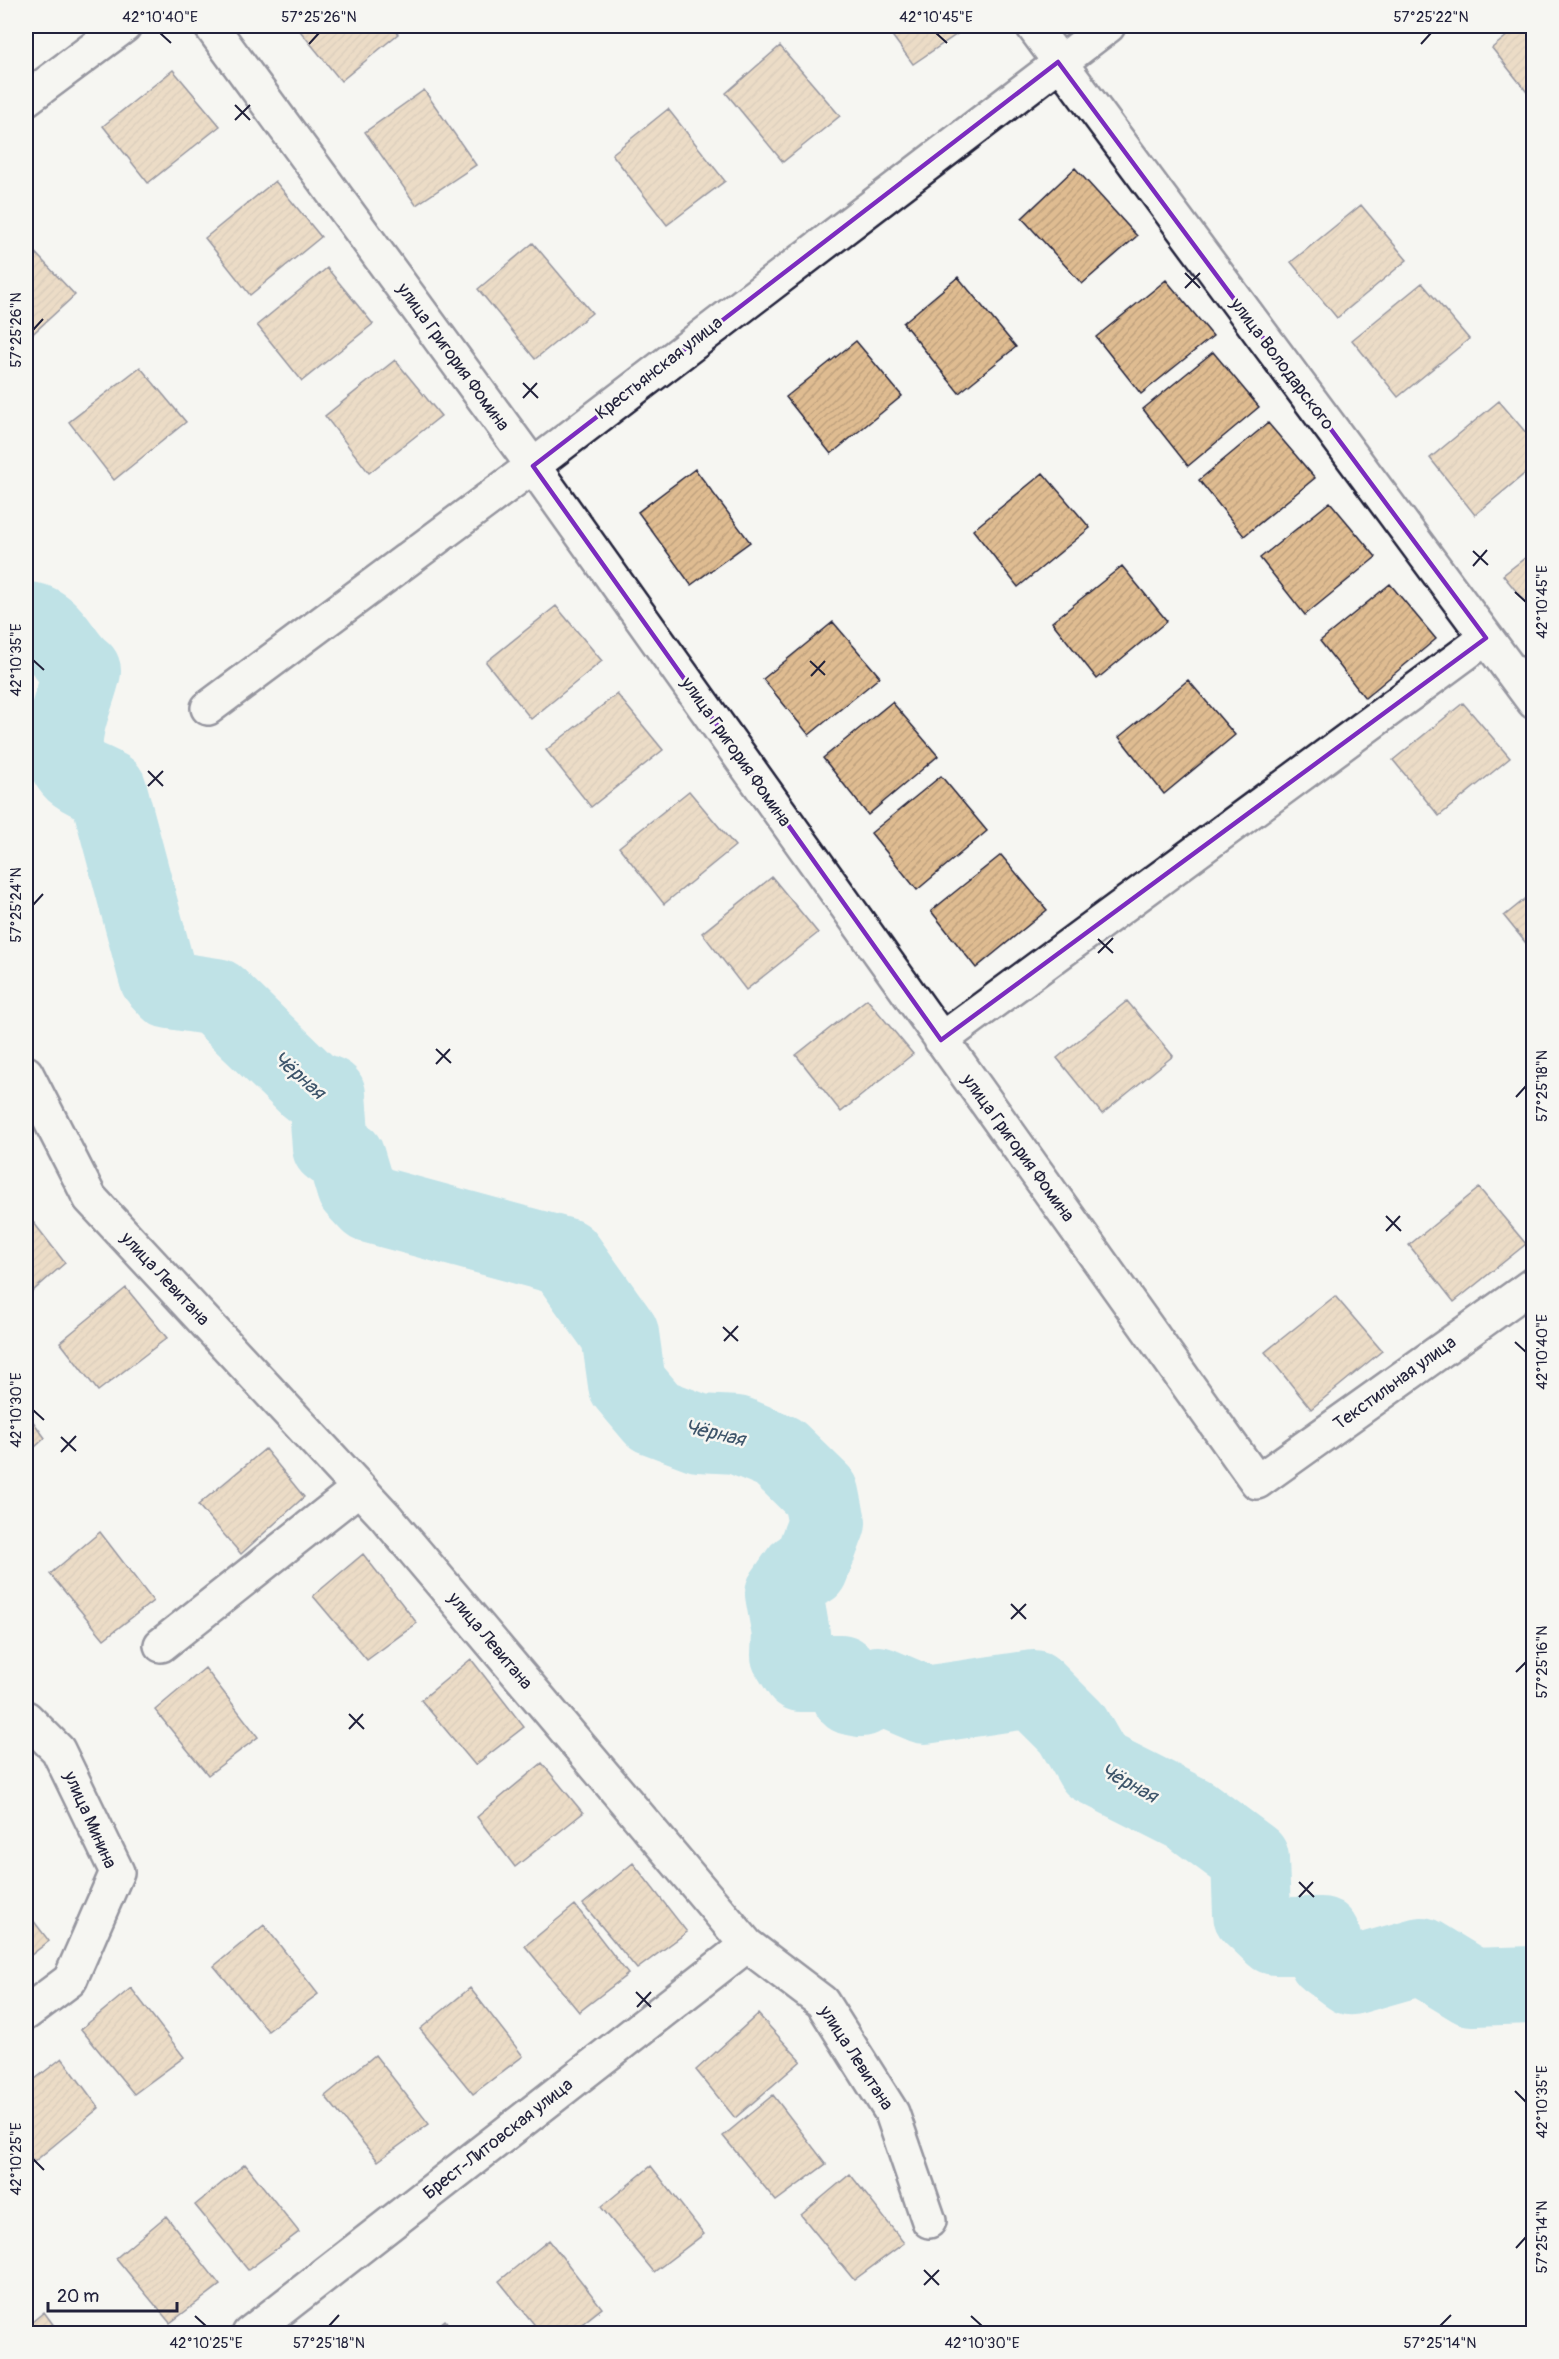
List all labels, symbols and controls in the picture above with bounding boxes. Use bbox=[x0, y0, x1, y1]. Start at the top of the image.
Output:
text: 42°10'40"E bbox=[122, 8, 198, 27]
text: 57°25'26"N bbox=[281, 8, 357, 27]
text: 42°10'45"E bbox=[899, 8, 973, 27]
text: 57°25'22"N bbox=[1393, 8, 1469, 27]
street label: улица Григория Фомина bbox=[391, 278, 514, 436]
text: 57°25'26"N bbox=[7, 292, 26, 368]
street label: улица Володарского bbox=[1224, 293, 1339, 435]
street label: Крестьянская улица bbox=[591, 311, 727, 425]
text: 42°10'45"E bbox=[1533, 565, 1552, 639]
text: 42°10'35"E bbox=[7, 623, 26, 697]
street label: улица Григория Фомина bbox=[675, 672, 796, 831]
text: 57°25'24"N bbox=[7, 867, 26, 943]
water label: Чёрная bbox=[268, 1046, 332, 1106]
text: 57°25'18"N bbox=[1533, 1050, 1552, 1122]
street label: улица Григория Фомина bbox=[956, 1069, 1079, 1227]
street label: улица Левитана bbox=[115, 1227, 214, 1331]
text: 42°10'40"E bbox=[1533, 1314, 1552, 1390]
street label: Текстильная улица bbox=[1329, 1331, 1461, 1435]
text: 42°10'30"E bbox=[7, 1372, 26, 1448]
water label: Чёрная bbox=[683, 1414, 750, 1453]
street label: улица Левитана bbox=[442, 1587, 537, 1694]
text: 57°25'16"N bbox=[1533, 1626, 1552, 1698]
water label: Чёрная bbox=[1096, 1758, 1164, 1810]
street label: улица Минина bbox=[58, 1767, 122, 1872]
street label: улица Левитана bbox=[813, 2001, 898, 2115]
text: 42°10'35"E bbox=[1533, 2065, 1552, 2139]
street label: Брест-Литовская улица bbox=[418, 2073, 578, 2205]
text: 42°10'25"E bbox=[7, 2122, 26, 2196]
text: 57°25'14"N bbox=[1533, 2201, 1552, 2273]
scale bar bbox=[48, 2275, 177, 2313]
text: 20 m bbox=[57, 2285, 99, 2308]
text: 42°10'25"E bbox=[169, 2334, 243, 2353]
text: 57°25'18"N bbox=[293, 2334, 365, 2353]
text: 42°10'30"E bbox=[944, 2334, 1020, 2353]
text: 57°25'14"N bbox=[1404, 2334, 1476, 2353]

